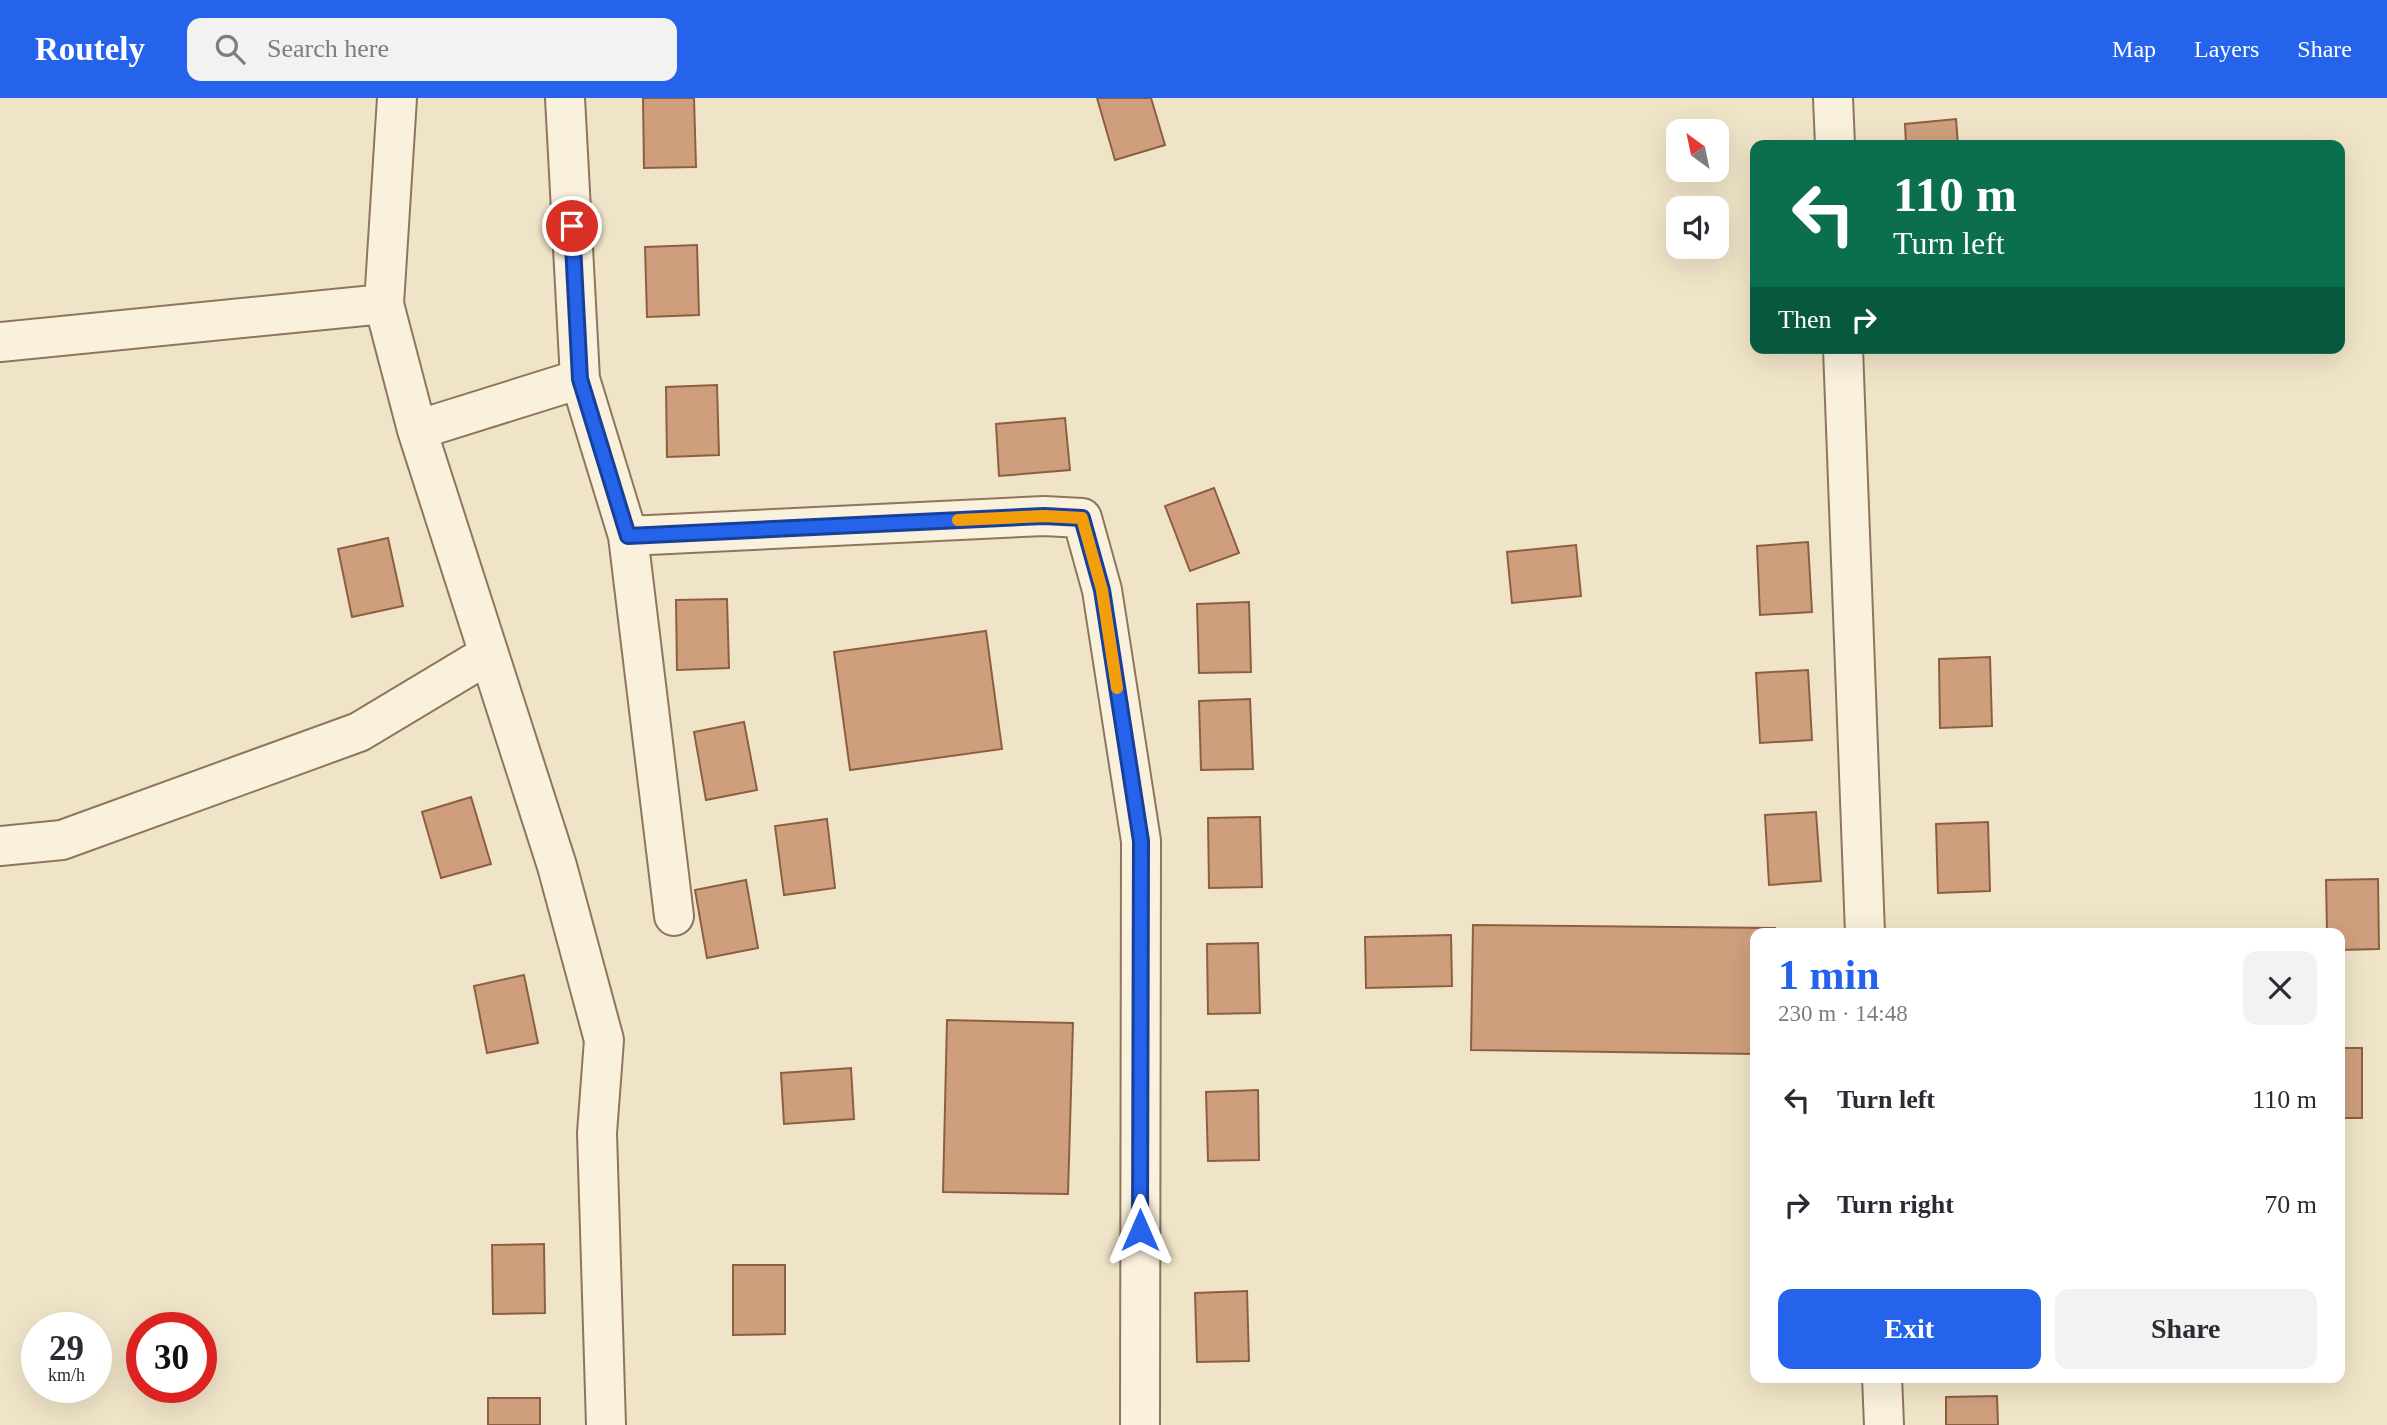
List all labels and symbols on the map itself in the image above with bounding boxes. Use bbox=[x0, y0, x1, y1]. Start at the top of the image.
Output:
north arrow bbox=[1666, 119, 1729, 182]
pin bbox=[542, 196, 602, 256]
position arrow bbox=[1103, 1193, 1177, 1267]
speed limit sign: 30 bbox=[126, 1312, 217, 1403]

